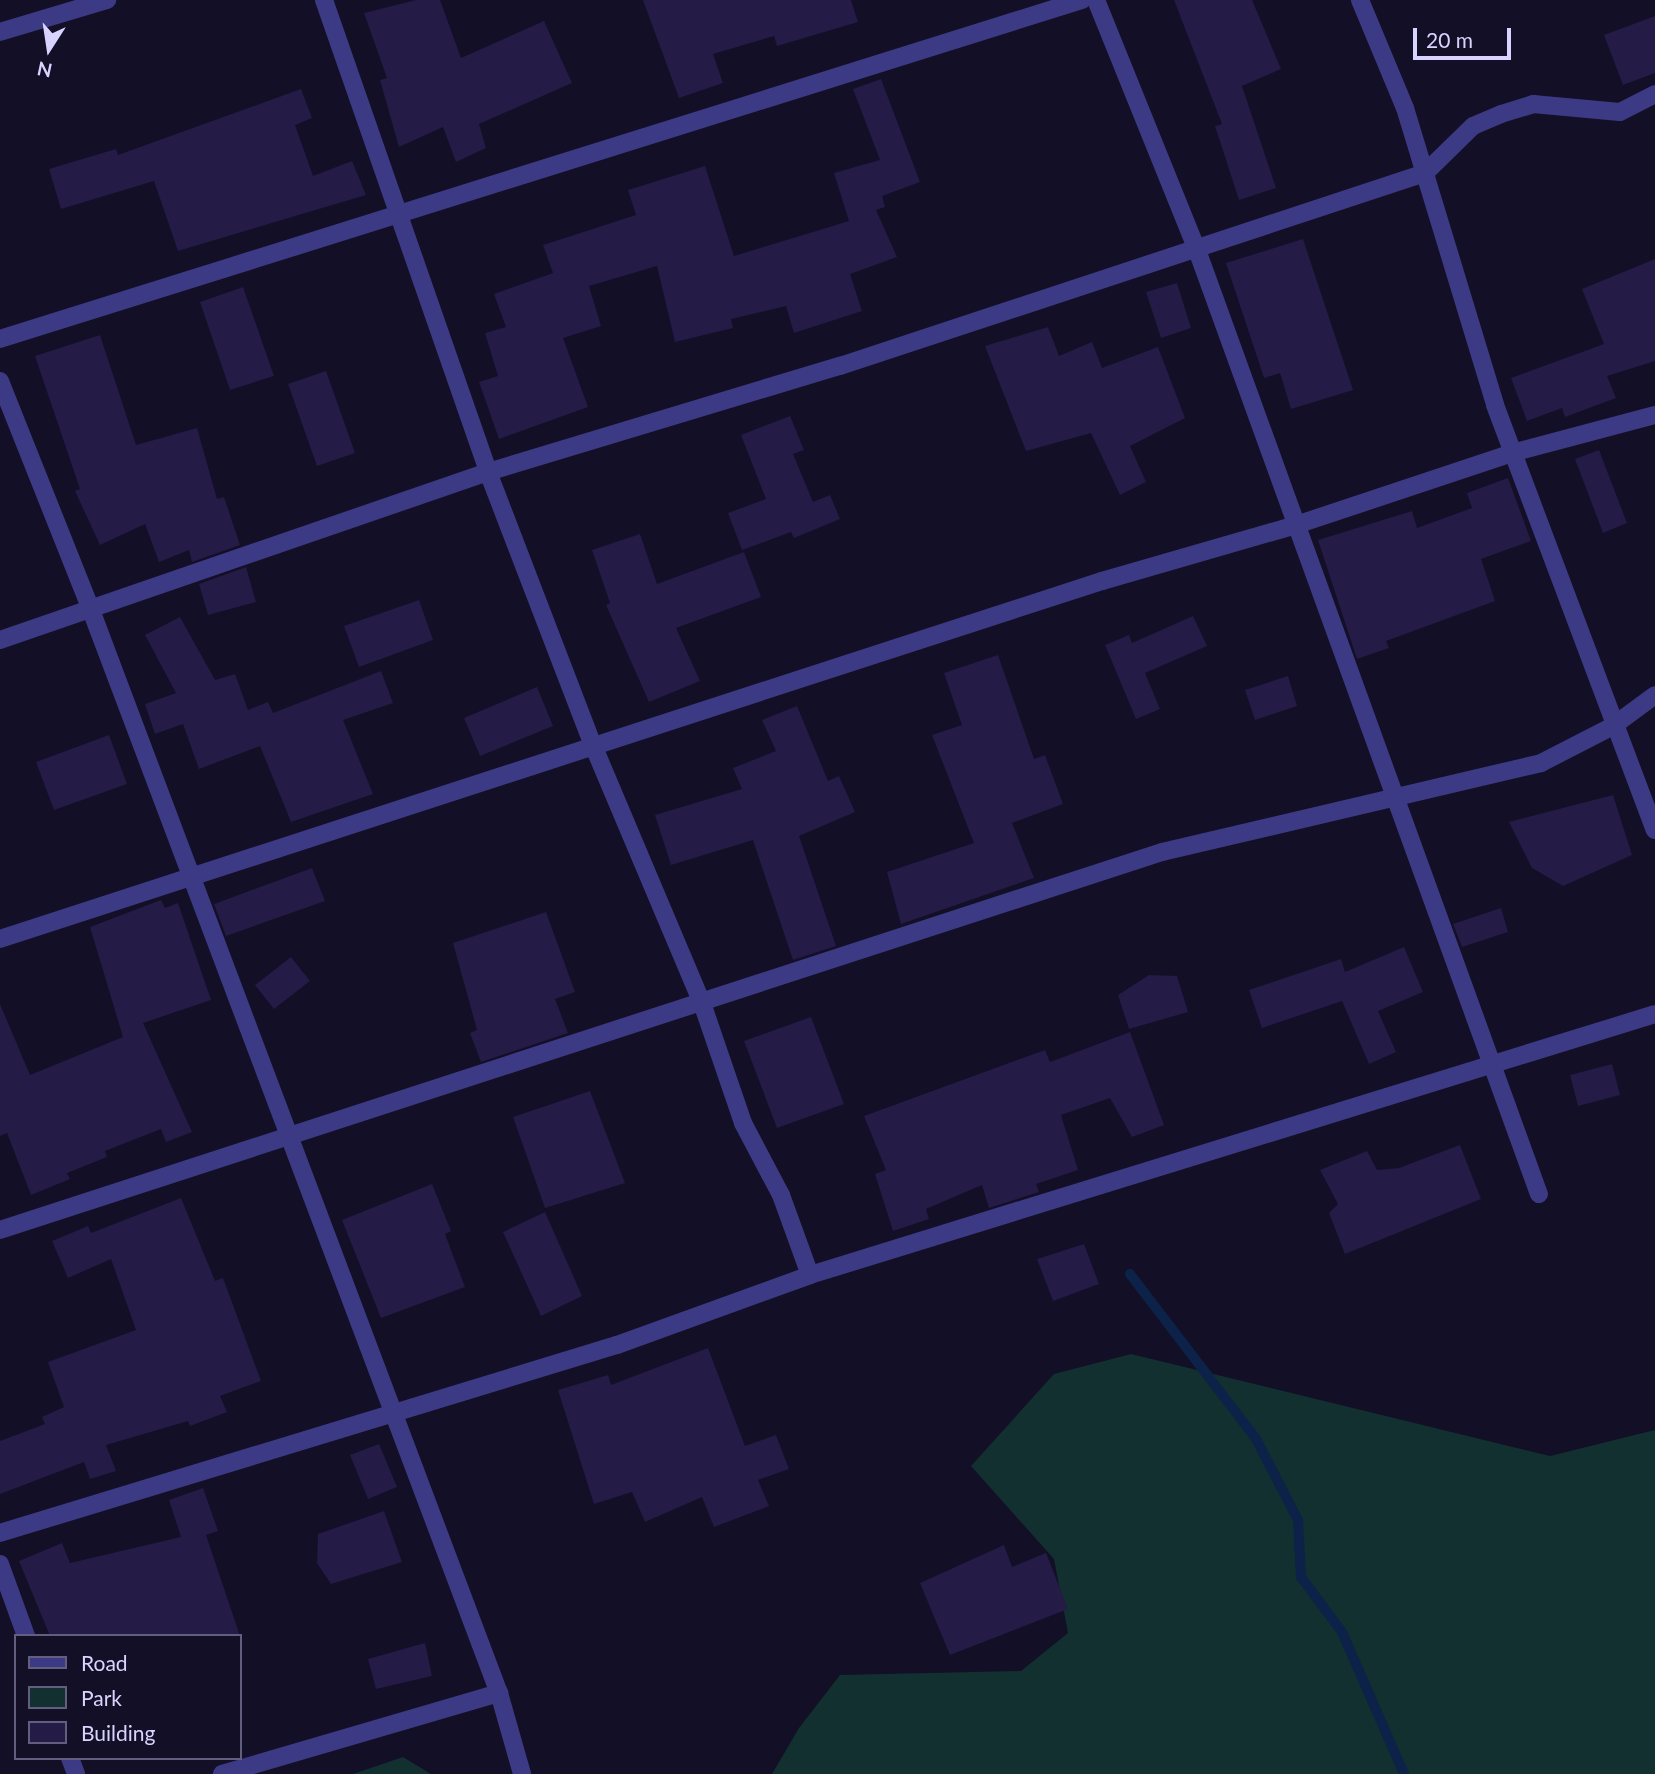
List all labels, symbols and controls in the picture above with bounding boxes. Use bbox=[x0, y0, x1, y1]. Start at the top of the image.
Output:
north arrow bbox=[14, 14, 84, 84]
scale bar bbox=[1417, 14, 1515, 58]
text: 20 m bbox=[1426, 27, 1473, 52]
text: N bbox=[35, 57, 54, 83]
legend bbox=[14, 1634, 242, 1760]
text: Road bbox=[81, 1650, 128, 1675]
text: Park bbox=[81, 1685, 122, 1710]
text: Building bbox=[81, 1720, 156, 1745]

